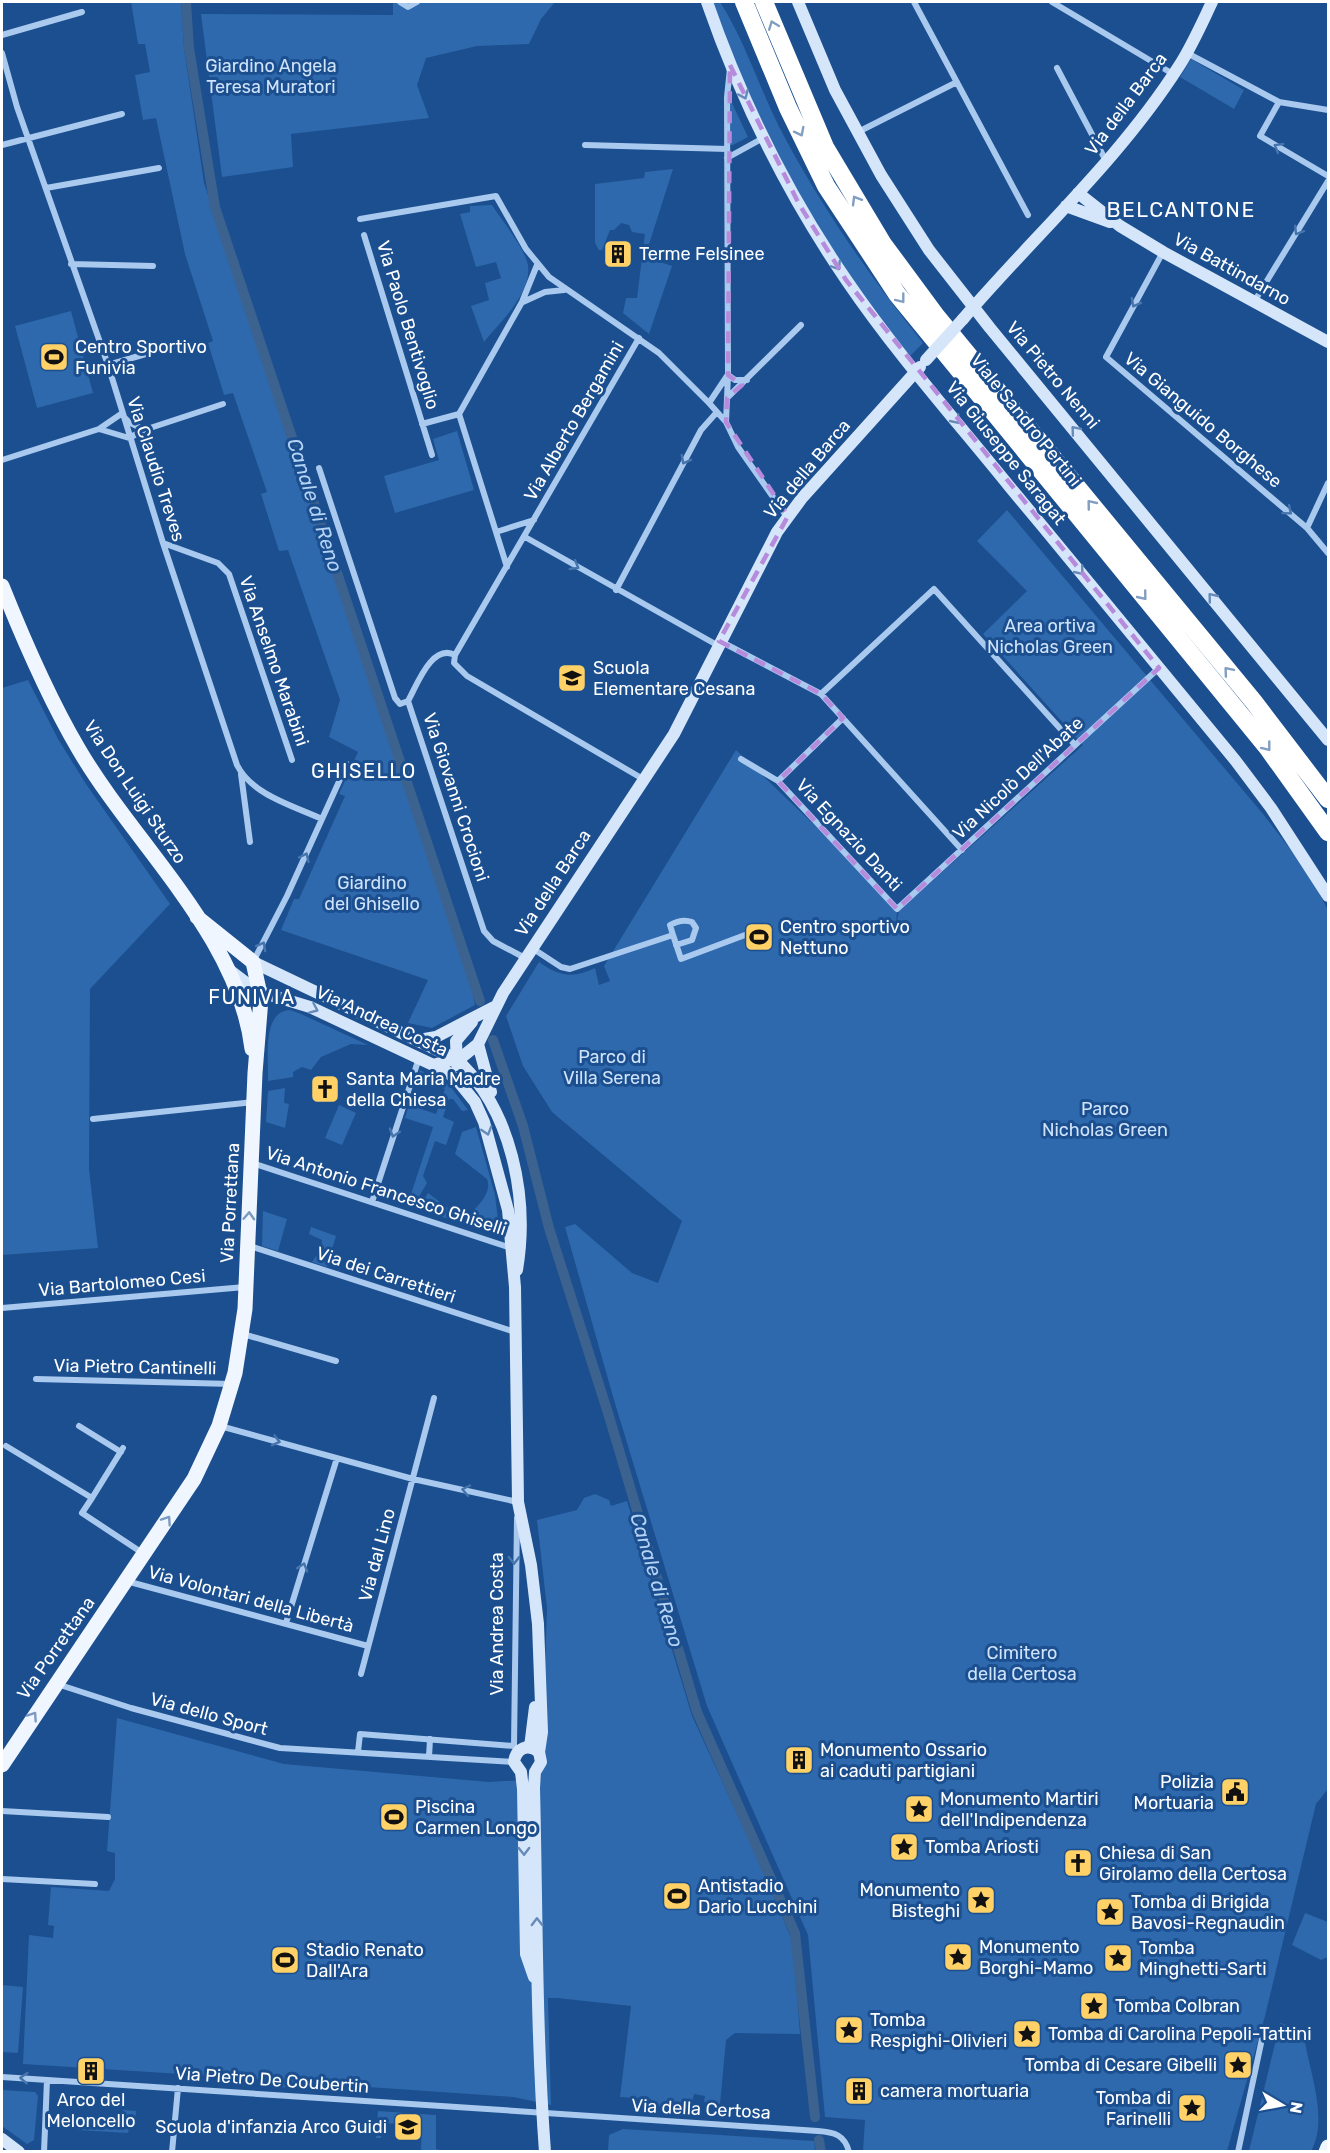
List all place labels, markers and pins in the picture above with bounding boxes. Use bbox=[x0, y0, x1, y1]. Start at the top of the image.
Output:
building icon: Terme Felsinee bbox=[602, 238, 634, 270]
place label: Terme Felsinee bbox=[639, 243, 764, 265]
place label: Centro Sportivo Funivia bbox=[75, 336, 207, 379]
sports icon: Centro Sportivo Funivia bbox=[38, 341, 70, 373]
place label: Scuola Elementare Cesana bbox=[593, 657, 755, 700]
school or university icon: Scuola Elementare Cesana bbox=[556, 662, 588, 694]
place label: Centro sportivo Nettuno bbox=[780, 916, 910, 959]
sports icon: Centro sportivo Nettuno bbox=[743, 921, 775, 953]
place label: Santa Maria Madre della Chiesa bbox=[346, 1068, 501, 1111]
church icon: Santa Maria Madre della Chiesa bbox=[309, 1073, 341, 1105]
place label: Monumento Ossario ai caduti partigiani bbox=[820, 1739, 987, 1782]
building icon: Monumento Ossario ai caduti partigiani bbox=[783, 1744, 815, 1776]
place label: Polizia Mortuaria bbox=[1134, 1771, 1214, 1814]
public building icon: Polizia Mortuaria bbox=[1219, 1776, 1251, 1808]
place label: Monumento Martiri dell'Indipendenza bbox=[940, 1788, 1099, 1831]
place icon: Monumento Martiri dell'Indipendenza bbox=[903, 1793, 935, 1825]
place label: Piscina Carmen Longo bbox=[415, 1796, 537, 1839]
sports icon: Piscina Carmen Longo bbox=[378, 1801, 410, 1833]
place icon: Tomba Ariosti bbox=[888, 1831, 920, 1863]
place label: Tomba Ariosti bbox=[925, 1836, 1039, 1858]
place label: Chiesa di San Girolamo della Certosa bbox=[1099, 1842, 1287, 1885]
church icon: Chiesa di San Girolamo della Certosa bbox=[1062, 1847, 1094, 1879]
place label: Antistadio Dario Lucchini bbox=[698, 1875, 817, 1918]
place label: Monumento Bisteghi bbox=[859, 1879, 960, 1922]
sports icon: Antistadio Dario Lucchini bbox=[661, 1880, 693, 1912]
place icon: Monumento Bisteghi bbox=[965, 1884, 997, 1916]
place label: Tomba di Brigida Bavosi-Regnaudin bbox=[1131, 1891, 1285, 1934]
place icon: Tomba di Brigida Bavosi-Regnaudin bbox=[1094, 1896, 1126, 1928]
place label: Monumento Borghi-Mamo bbox=[979, 1936, 1093, 1979]
place label: Tomba Minghetti-Sarti bbox=[1139, 1937, 1267, 1980]
place label: Stadio Renato Dall'Ara bbox=[306, 1939, 424, 1982]
place icon: Monumento Borghi-Mamo bbox=[942, 1941, 974, 1973]
place icon: Tomba Minghetti-Sarti bbox=[1102, 1942, 1134, 1974]
sports icon: Stadio Renato Dall'Ara bbox=[269, 1944, 301, 1976]
place icon: Tomba Colbran bbox=[1078, 1990, 1110, 2022]
place label: Tomba Colbran bbox=[1115, 1995, 1240, 2017]
place label: Tomba Respighi-Olivieri bbox=[870, 2009, 1007, 2052]
place icon: Tomba Respighi-Olivieri bbox=[833, 2014, 865, 2046]
place icon: Tomba di Carolina Pepoli-Tattini bbox=[1011, 2018, 1043, 2050]
place label: Tomba di Carolina Pepoli-Tattini bbox=[1048, 2023, 1312, 2045]
place icon: Tomba di Cesare Gibelli bbox=[1222, 2049, 1254, 2081]
place label: Tomba di Cesare Gibelli bbox=[1025, 2054, 1217, 2076]
building icon: Arco del Meloncello bbox=[75, 2055, 107, 2087]
building icon: camera mortuaria bbox=[843, 2075, 875, 2107]
place label: camera mortuaria bbox=[880, 2080, 1029, 2102]
place label: Tomba di Farinelli bbox=[1096, 2087, 1171, 2130]
place label: Arco del Meloncello bbox=[46, 2089, 136, 2132]
place icon: Tomba di Farinelli bbox=[1176, 2092, 1208, 2124]
school or university icon: Scuola d'infanzia Arco Guidi bbox=[392, 2111, 424, 2143]
place label: Scuola d'infanzia Arco Guidi bbox=[155, 2116, 387, 2138]

